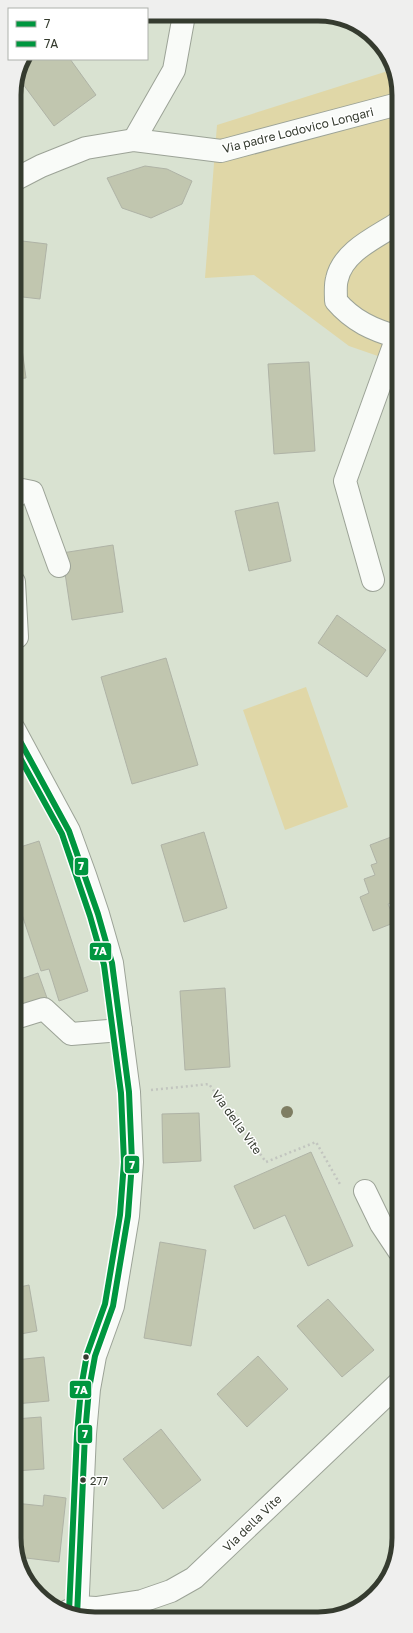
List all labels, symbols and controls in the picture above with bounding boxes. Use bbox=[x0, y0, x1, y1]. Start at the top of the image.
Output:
legend bbox=[8, 8, 148, 60]
text: 7 bbox=[44, 16, 50, 31]
text: 7A bbox=[44, 36, 58, 51]
street label: Via padre Lodovico Longari bbox=[221, 104, 375, 156]
line badge: 7 bbox=[74, 857, 89, 876]
text: 7 bbox=[78, 859, 84, 872]
line badge: 7A bbox=[89, 942, 112, 961]
text: 7A bbox=[93, 944, 107, 957]
street label: Via della Vite bbox=[209, 1087, 265, 1157]
line badge: 7 bbox=[124, 1155, 140, 1174]
text: 7 bbox=[129, 1158, 135, 1171]
unlabelled marker bbox=[81, 1352, 91, 1362]
line badge: 7A bbox=[69, 1380, 92, 1399]
text: 7A bbox=[74, 1383, 88, 1396]
line badge: 7 bbox=[77, 1424, 93, 1444]
text: 7 bbox=[82, 1427, 88, 1440]
place label: 277 bbox=[90, 1474, 108, 1487]
marker: 277 bbox=[78, 1475, 88, 1485]
street label: Via della Vite bbox=[220, 1491, 285, 1555]

